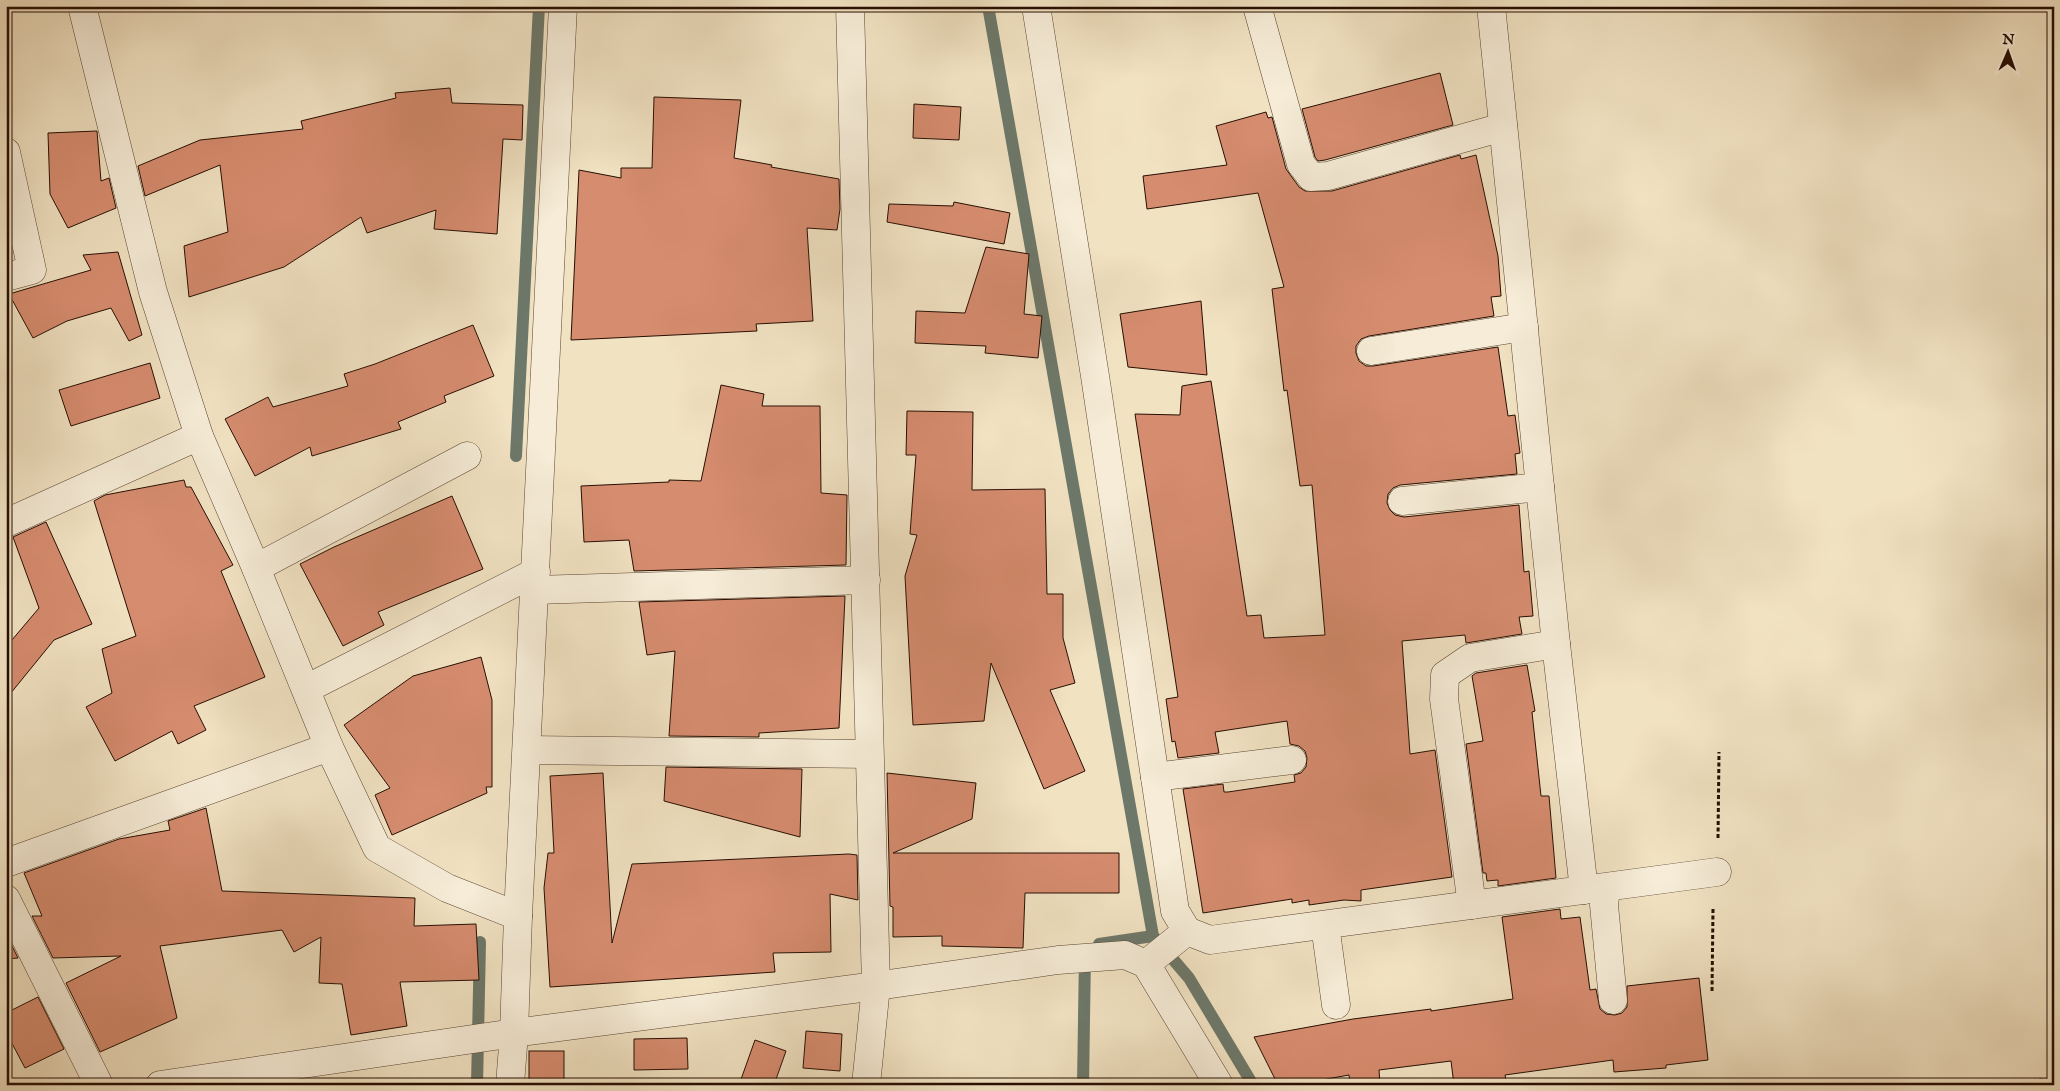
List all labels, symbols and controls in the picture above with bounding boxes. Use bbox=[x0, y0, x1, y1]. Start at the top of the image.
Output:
north arrow bbox=[1982, 28, 2032, 78]
text: N bbox=[2001, 31, 2015, 49]

